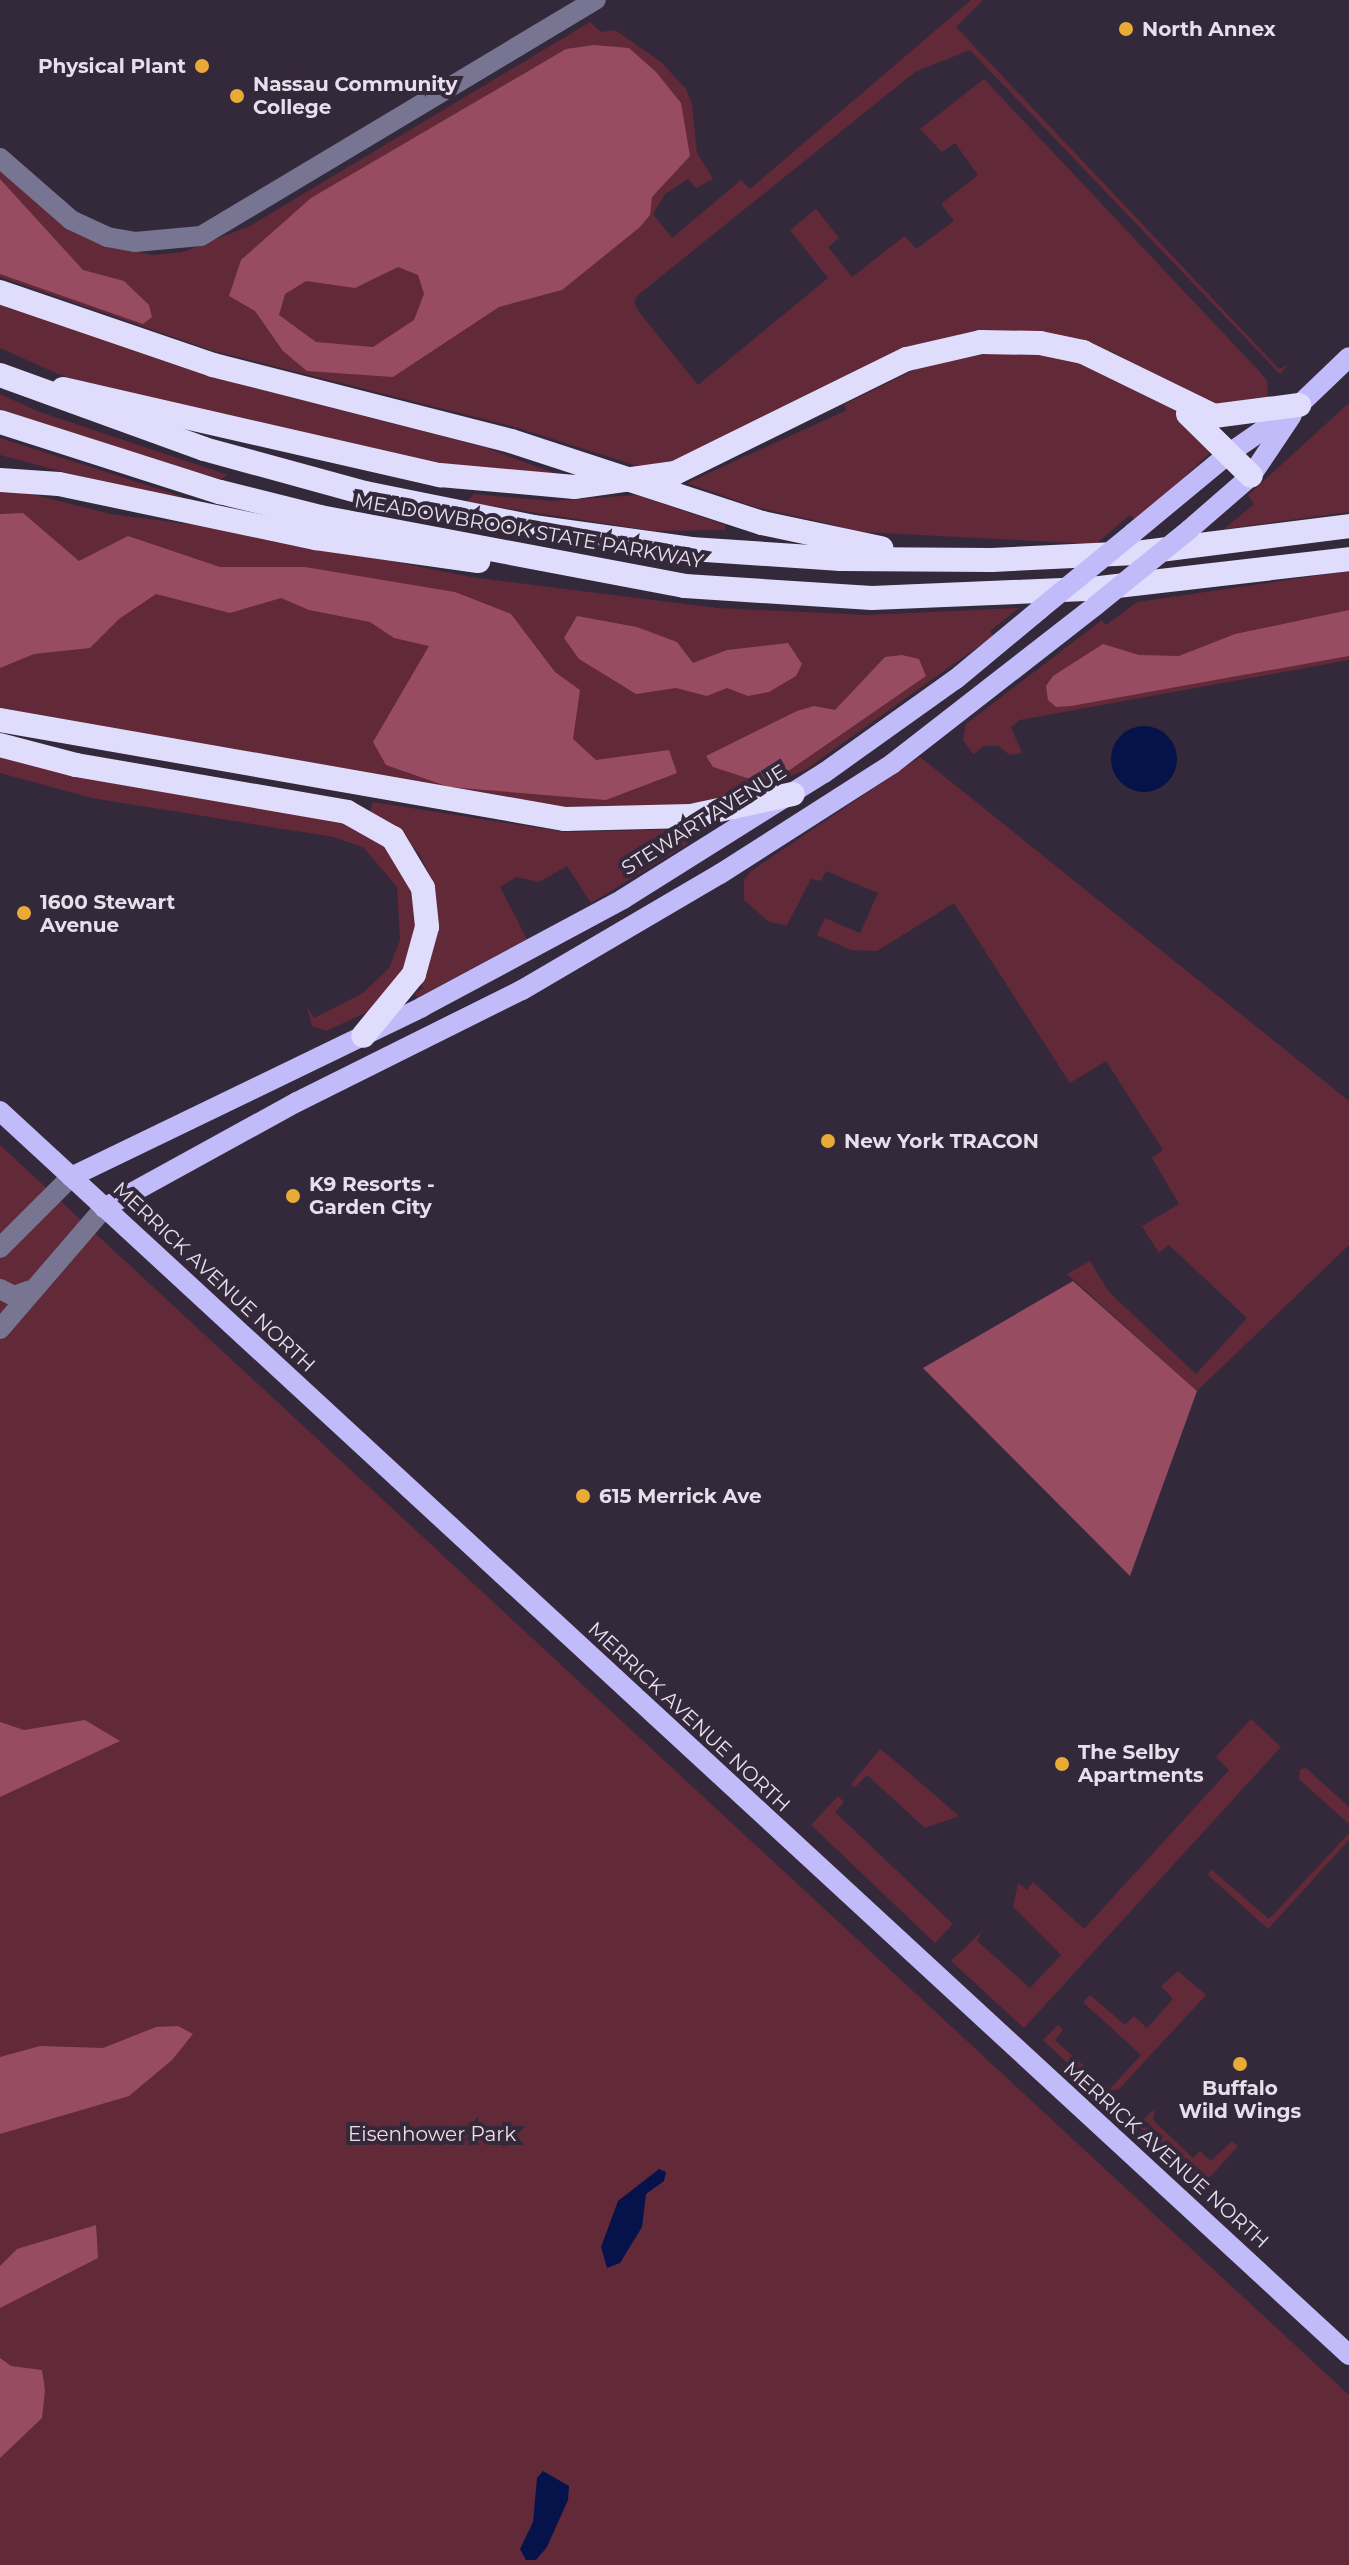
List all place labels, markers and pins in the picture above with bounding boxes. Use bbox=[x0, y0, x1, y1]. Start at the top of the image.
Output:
place label: North Annex bbox=[1142, 17, 1276, 41]
marker: North Annex bbox=[1117, 20, 1135, 38]
place label: Physical Plant bbox=[38, 54, 186, 78]
marker: Physical Plant bbox=[193, 57, 211, 75]
place label: Nassau Community College bbox=[253, 72, 457, 119]
marker: Nassau Community College bbox=[228, 87, 246, 105]
place label: 1600 Stewart Avenue bbox=[40, 890, 175, 937]
marker: 1600 Stewart Avenue bbox=[15, 904, 33, 922]
place label: New York TRACON bbox=[844, 1129, 1039, 1153]
marker: New York TRACON bbox=[819, 1132, 837, 1150]
place label: K9 Resorts - Garden City bbox=[309, 1172, 435, 1219]
marker: K9 Resorts - Garden City bbox=[284, 1187, 302, 1205]
place label: 615 Merrick Ave bbox=[599, 1484, 762, 1508]
marker: 615 Merrick Ave bbox=[574, 1487, 592, 1505]
place label: The Selby Apartments bbox=[1078, 1740, 1204, 1787]
marker: The Selby Apartments bbox=[1053, 1755, 1071, 1773]
marker: Buffalo Wild Wings bbox=[1231, 2055, 1249, 2073]
place label: Buffalo Wild Wings bbox=[1179, 2076, 1301, 2123]

